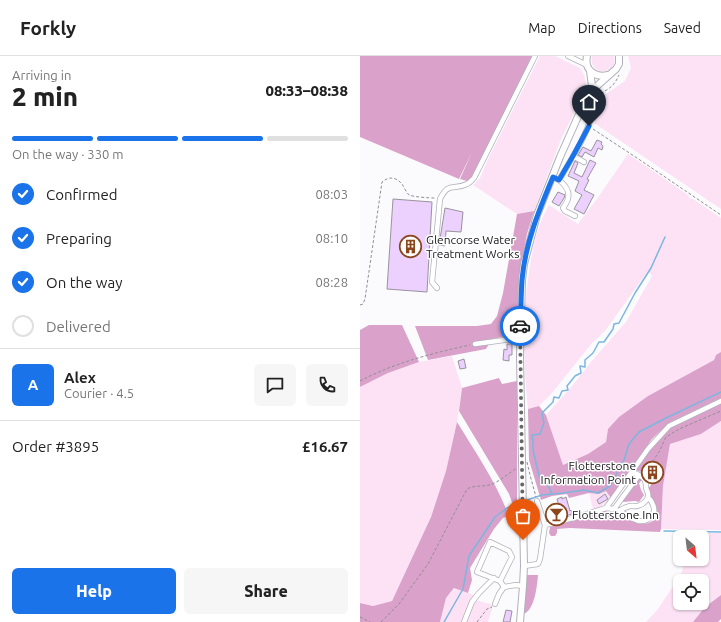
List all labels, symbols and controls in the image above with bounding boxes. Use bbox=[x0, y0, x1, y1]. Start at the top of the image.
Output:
text: Forkly bbox=[20, 17, 76, 39]
text: Map bbox=[528, 20, 556, 36]
text: Directions bbox=[578, 20, 642, 36]
text: Saved bbox=[664, 20, 701, 36]
text: Arriving in bbox=[12, 68, 71, 82]
text: 2 min bbox=[12, 82, 78, 111]
text: 08:33–08:38 bbox=[265, 82, 348, 99]
pin bbox=[572, 85, 606, 126]
icon: home bbox=[578, 91, 600, 113]
text: On the way · 330 m bbox=[12, 147, 124, 161]
icon: check bbox=[12, 183, 34, 205]
text: Confirmed bbox=[46, 186, 118, 203]
text: 08:03 bbox=[315, 187, 348, 201]
icon: check bbox=[12, 227, 34, 249]
text: Preparing bbox=[46, 230, 112, 247]
text: 08:10 bbox=[315, 231, 348, 245]
building icon: Glencorse Water Treatment Works bbox=[397, 233, 423, 259]
place label: Glencorse Water Treatment Works bbox=[426, 233, 519, 260]
icon: check bbox=[12, 271, 34, 293]
text: On the way bbox=[46, 274, 122, 291]
text: 08:28 bbox=[315, 275, 348, 289]
courier bbox=[500, 306, 540, 346]
icon: car bbox=[509, 315, 531, 337]
text: Delivered bbox=[46, 318, 111, 335]
button: chat bbox=[254, 364, 296, 406]
button: phone bbox=[306, 364, 348, 406]
text: Alex bbox=[64, 369, 96, 386]
text: A bbox=[28, 376, 38, 393]
text: Courier · 4.5 bbox=[64, 386, 134, 400]
text: Order #3895 bbox=[12, 438, 99, 455]
text: £16.67 bbox=[302, 438, 348, 455]
place label: Flotterstone Information Point bbox=[541, 459, 636, 486]
building icon: Flotterstone Information Point bbox=[639, 459, 665, 485]
pin bbox=[506, 499, 540, 540]
bar icon: Flotterstone Inn bbox=[543, 501, 569, 527]
icon: bag bbox=[512, 505, 534, 527]
place label: Flotterstone Inn bbox=[572, 508, 659, 521]
north arrow bbox=[673, 530, 709, 566]
map controls bbox=[673, 530, 709, 610]
button: Help bbox=[12, 568, 176, 614]
button: Share bbox=[184, 568, 348, 614]
button: locate bbox=[673, 574, 709, 610]

